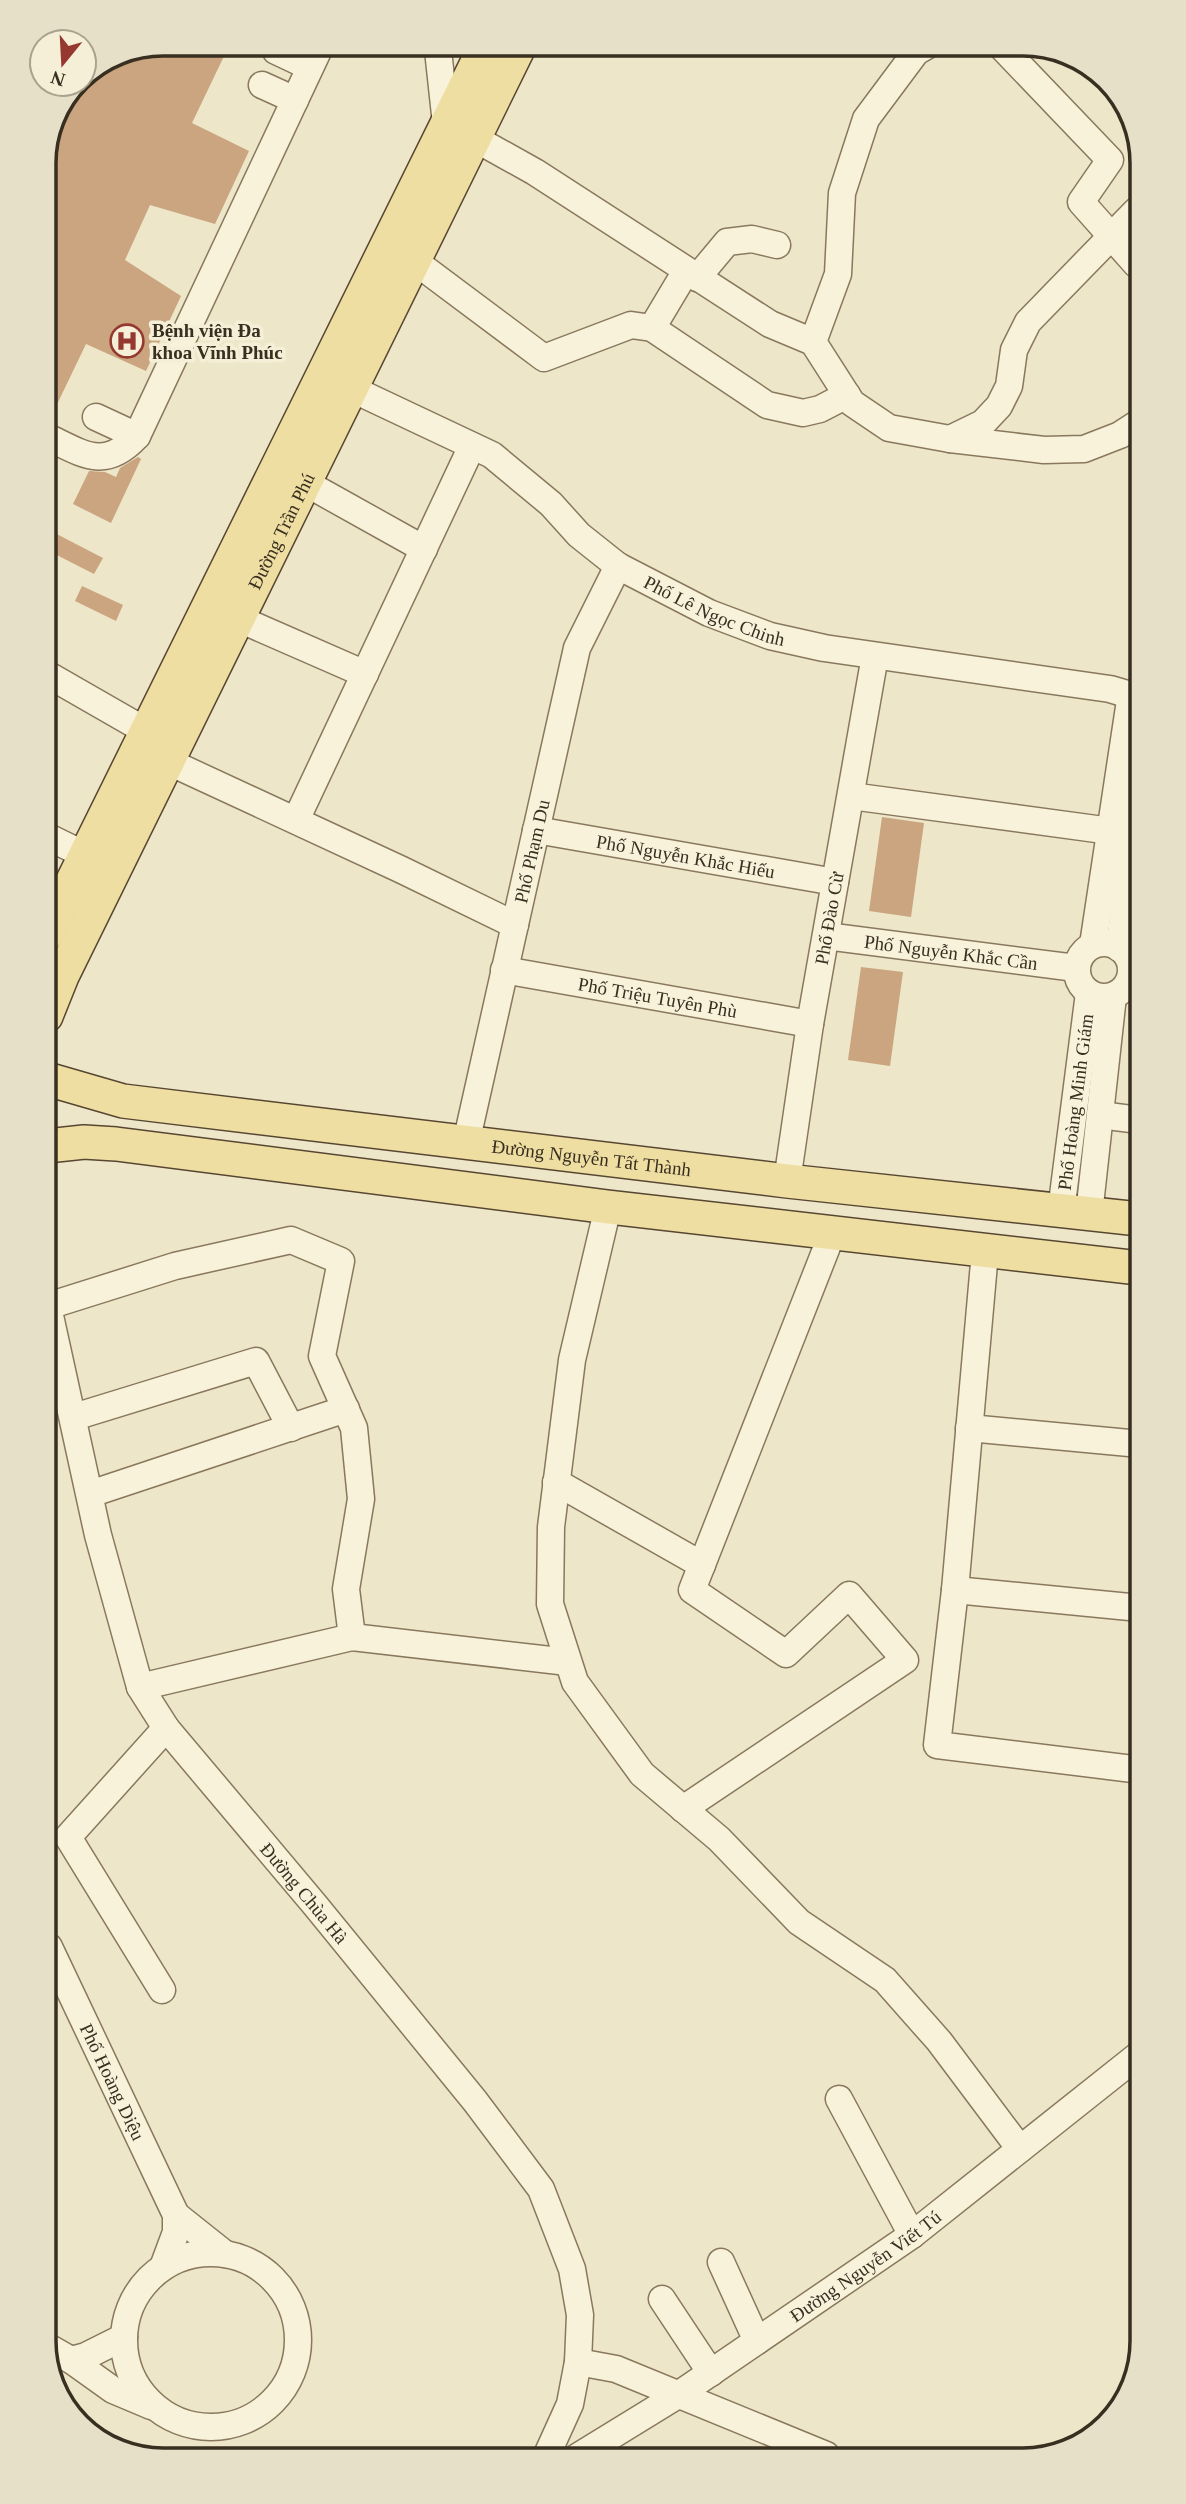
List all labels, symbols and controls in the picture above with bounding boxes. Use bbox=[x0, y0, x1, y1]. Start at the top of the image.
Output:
north arrow bbox=[28, 28, 98, 98]
text: N bbox=[48, 67, 68, 91]
place label: Bệnh viện Đa khoa Vĩnh Phúc bbox=[152, 320, 283, 363]
hospital icon: Bệnh viện Đa khoa Vĩnh Phúc bbox=[108, 322, 146, 360]
street label: Đường Trần Phú bbox=[244, 469, 319, 593]
street label: Phố Lê Ngọc Chinh bbox=[640, 571, 787, 650]
street label: Phố Phạm Du bbox=[510, 797, 554, 905]
street label: Phố Nguyễn Khắc Hiếu bbox=[595, 831, 777, 882]
street label: Phố Đào Cừ bbox=[811, 870, 848, 966]
street label: Phố Nguyễn Khắc Cần bbox=[863, 931, 1039, 974]
street label: Phố Triệu Tuyên Phù bbox=[576, 973, 739, 1022]
street label: Phố Hoàng Minh Giám bbox=[1054, 1012, 1097, 1192]
street label: Đường Nguyễn Tất Thành bbox=[491, 1136, 693, 1180]
street label: Đường Chùa Hà bbox=[256, 1838, 352, 1948]
street label: Phố Hoàng Diệu bbox=[76, 2020, 149, 2144]
street label: Đường Nguyễn Viết Tú bbox=[786, 2206, 946, 2326]

